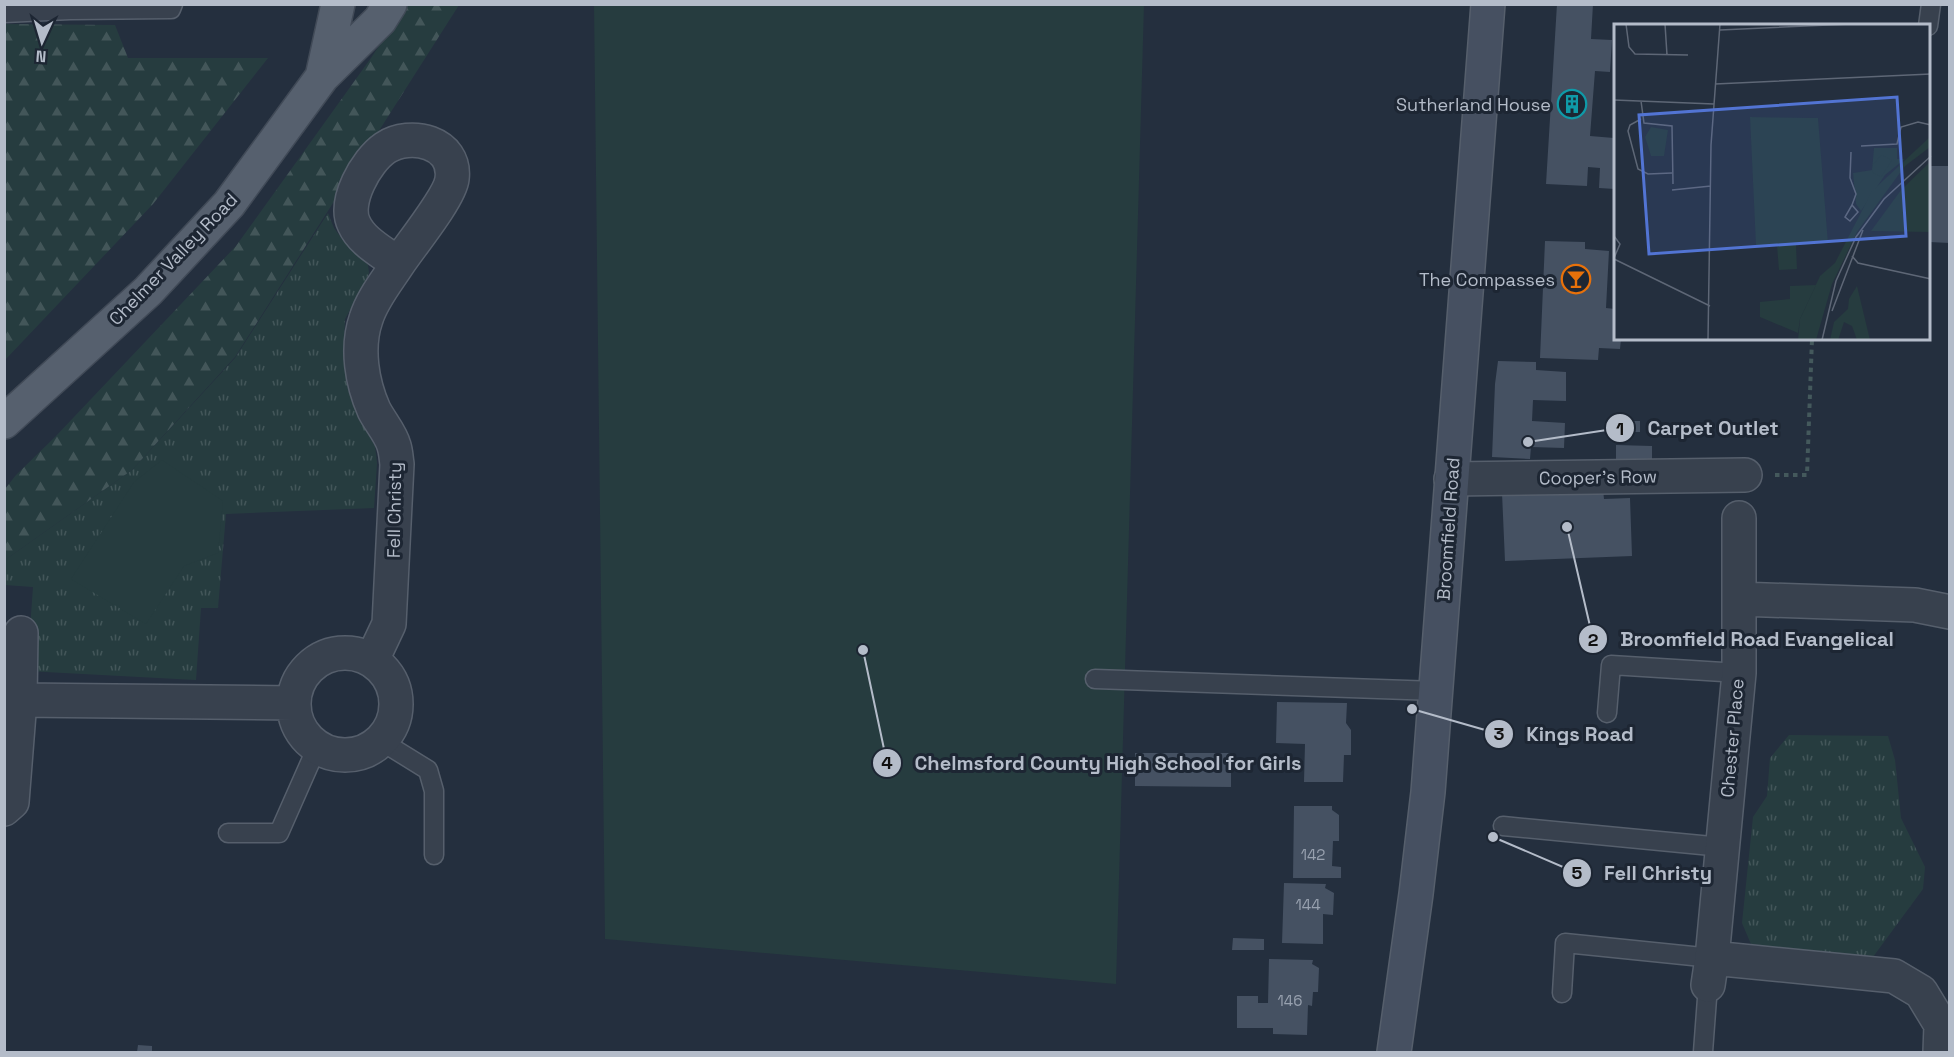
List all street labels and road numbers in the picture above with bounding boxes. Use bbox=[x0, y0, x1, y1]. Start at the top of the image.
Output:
street label: Chelmer Valley Road bbox=[104, 188, 242, 330]
street label: Broomfield Road bbox=[1432, 457, 1464, 601]
street label: Fell Christy bbox=[382, 462, 406, 558]
street label: Cooper's Row bbox=[1539, 464, 1657, 490]
street label: Chester Place bbox=[1715, 678, 1749, 798]

